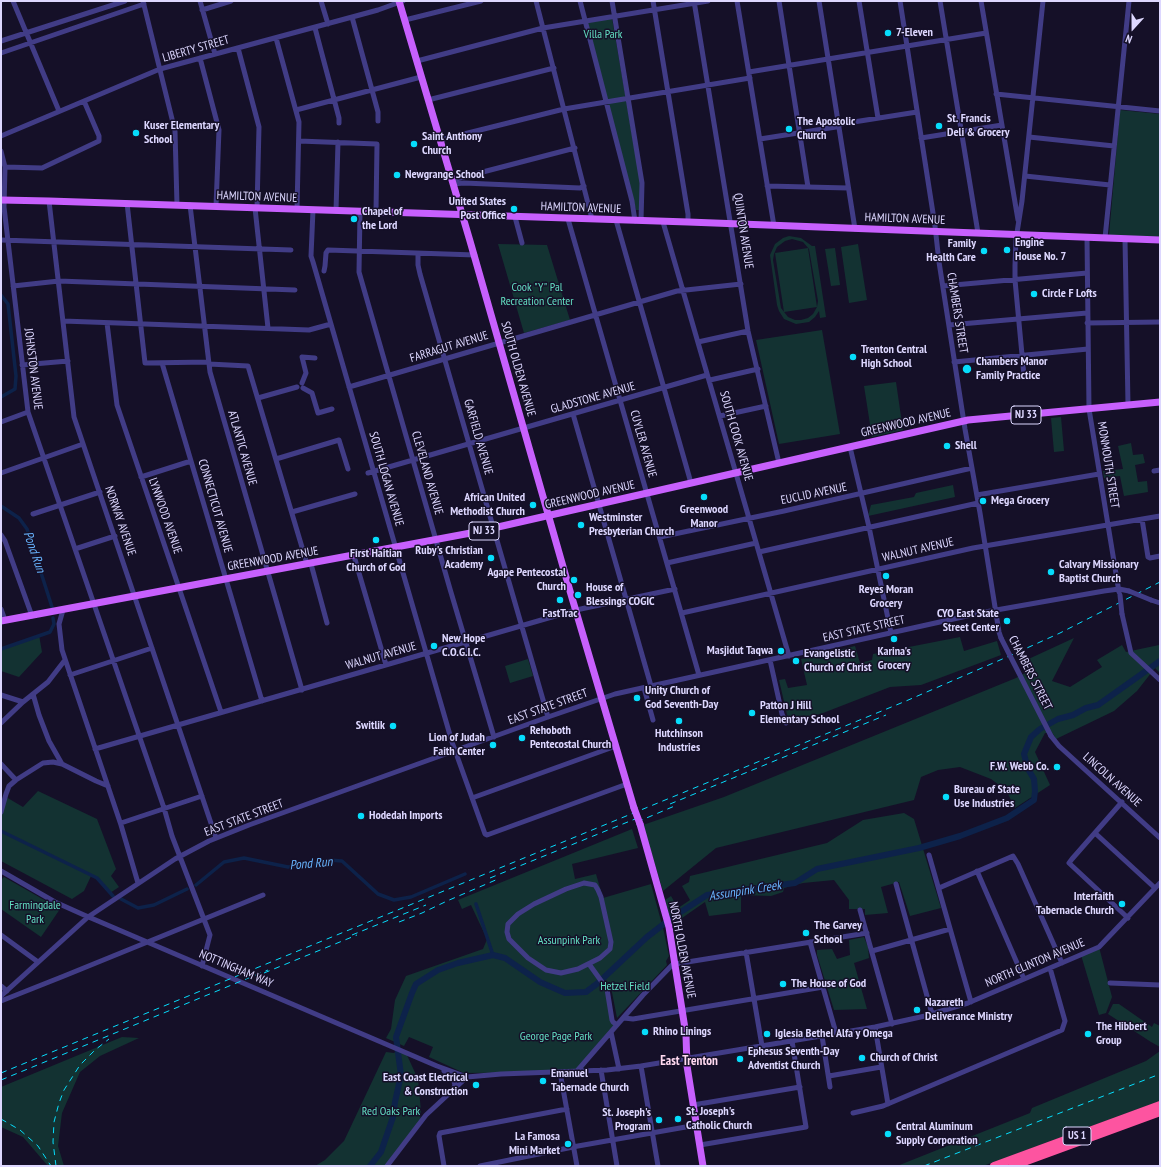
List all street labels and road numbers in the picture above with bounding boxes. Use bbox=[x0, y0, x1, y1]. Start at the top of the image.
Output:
street label: LIBERTY STREET bbox=[161, 33, 231, 65]
street label: HAMILTON AVENUE bbox=[216, 188, 298, 206]
street label: QUINTON AVENUE bbox=[730, 192, 756, 270]
street label: HAMILTON AVENUE bbox=[540, 199, 622, 217]
street label: HAMILTON AVENUE bbox=[864, 210, 946, 228]
street label: CHAMBERS STREET bbox=[944, 272, 970, 354]
street label: SOUTH OLDEN AVENUE bbox=[498, 320, 538, 418]
street label: JOHNSTON AVENUE bbox=[21, 328, 45, 410]
street label: FARRAGUT AVENUE bbox=[408, 328, 490, 366]
street label: GLADSTONE AVENUE bbox=[549, 379, 637, 417]
street label: SOUTH COOK AVENUE bbox=[716, 389, 756, 483]
street label: GARFIELD AVENUE bbox=[460, 398, 496, 476]
street label: GREENWOOD AVENUE bbox=[860, 406, 952, 440]
road number: NJ 33 bbox=[1011, 406, 1041, 424]
street label: ATLANTIC AVENUE bbox=[224, 409, 260, 487]
street label: CUYLER AVENUE bbox=[627, 409, 659, 479]
street label: MONMOUTH STREET bbox=[1094, 421, 1122, 509]
street label: SOUTH LOGAN AVENUE bbox=[366, 430, 406, 528]
street label: CLEVELAND AVENUE bbox=[408, 430, 446, 516]
street label: CONNECTICUT AVENUE bbox=[195, 458, 235, 554]
street label: LYNWOOD AVENUE bbox=[145, 476, 185, 556]
street label: GREENWOOD AVENUE bbox=[544, 478, 636, 512]
street label: EUCLID AVENUE bbox=[780, 480, 848, 508]
street label: NORWAY AVENUE bbox=[101, 484, 139, 558]
road number: NJ 33 bbox=[469, 522, 499, 540]
street label: WALNUT AVENUE bbox=[881, 535, 955, 565]
street label: GREENWOOD AVENUE bbox=[226, 544, 320, 574]
street label: EAST STATE STREET bbox=[822, 613, 906, 645]
street label: CHAMBERS STREET bbox=[1005, 633, 1055, 713]
street label: WALNUT AVENUE bbox=[344, 639, 418, 673]
street label: EAST STATE STREET bbox=[506, 686, 590, 728]
street label: LINCOLN AVENUE bbox=[1080, 750, 1144, 810]
street label: EAST STATE STREET bbox=[202, 796, 286, 840]
street label: NORTH OLDEN AVENUE bbox=[666, 900, 698, 1000]
street label: NORTH CLINTON AVENUE bbox=[983, 936, 1087, 990]
street label: NOTTINGHAM WAY bbox=[197, 947, 275, 991]
road number: US 1 bbox=[1063, 1127, 1091, 1145]

